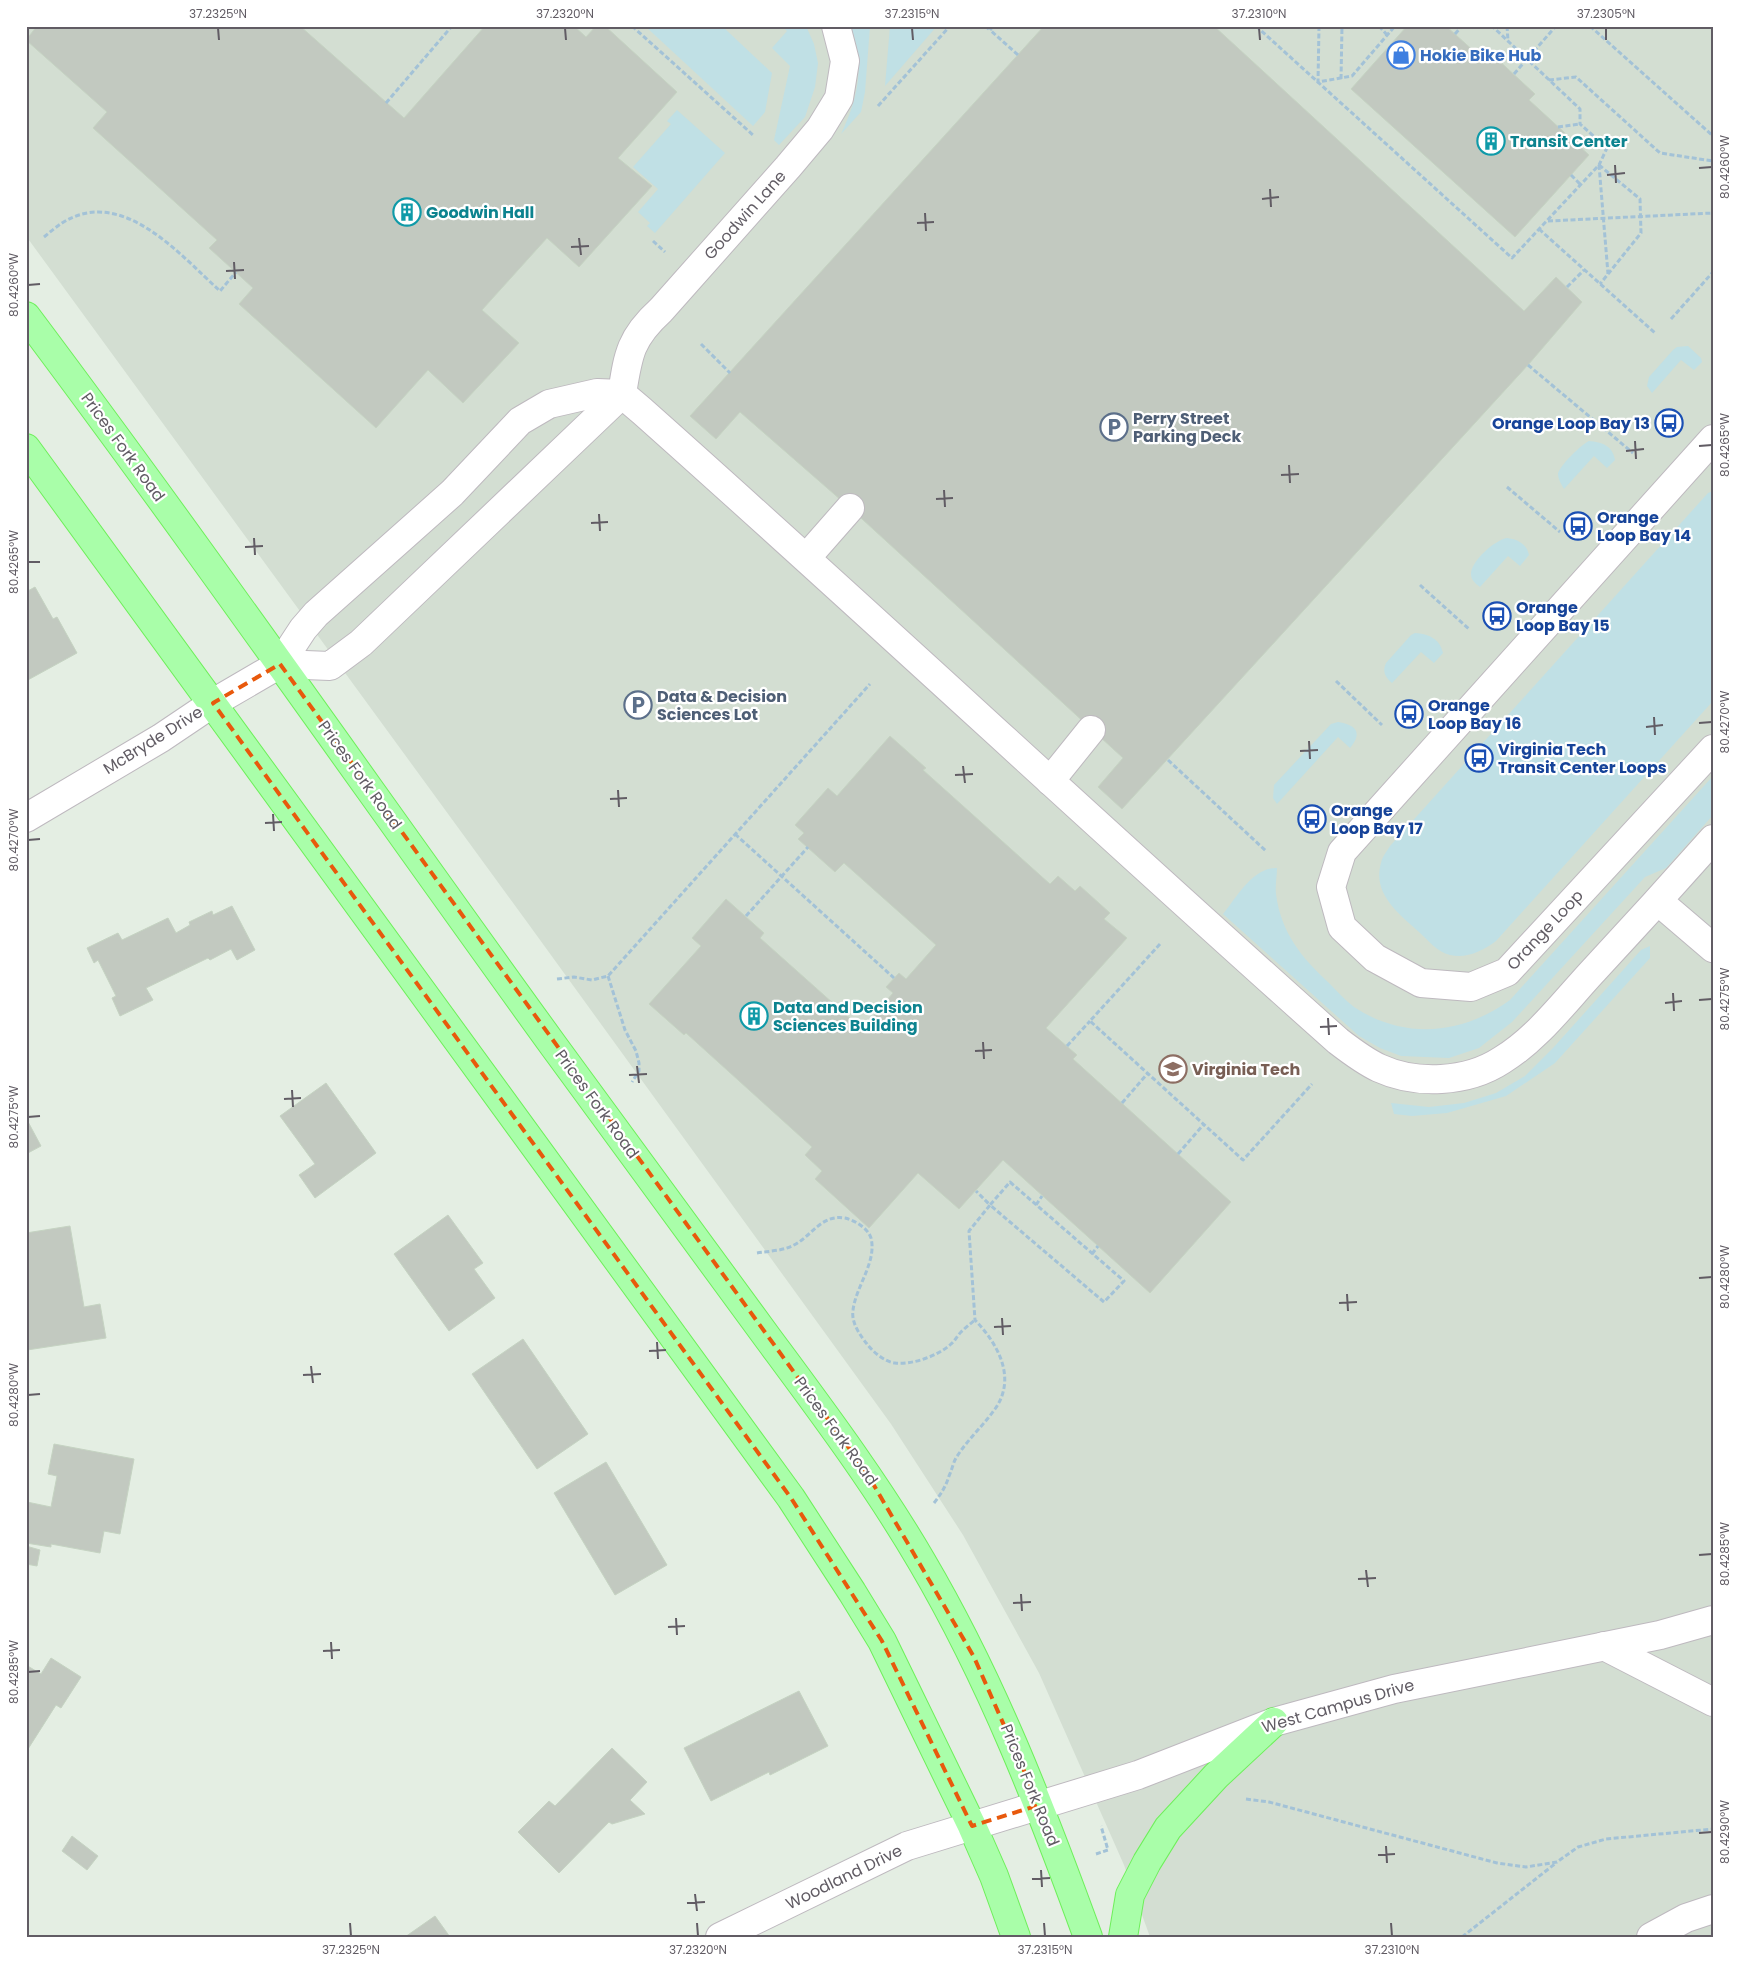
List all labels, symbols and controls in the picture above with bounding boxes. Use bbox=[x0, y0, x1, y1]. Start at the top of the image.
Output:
text: 37.2325°N bbox=[189, 5, 247, 22]
text: 37.2320°N bbox=[536, 5, 594, 22]
text: 37.2315°N bbox=[885, 5, 939, 22]
text: 37.2310°N bbox=[1232, 5, 1286, 22]
text: 37.2305°N bbox=[1577, 5, 1635, 22]
shop icon: Hokie Bike Hub bbox=[1386, 40, 1416, 70]
place label: Hokie Bike Hub bbox=[1420, 44, 1542, 67]
building icon: Transit Center bbox=[1476, 126, 1506, 156]
place label: Transit Center bbox=[1510, 130, 1628, 153]
text: 80.4260°W bbox=[1716, 135, 1733, 199]
street label: Goodwin Lane bbox=[699, 165, 791, 265]
building icon: Goodwin Hall bbox=[392, 197, 422, 227]
place label: Goodwin Hall bbox=[426, 201, 534, 224]
text: 80.4260°W bbox=[5, 253, 22, 317]
street label: Prices Fork Road bbox=[76, 388, 170, 506]
place label: Perry Street Parking Deck bbox=[1133, 407, 1242, 448]
bus stop icon: Orange Loop Bay 13 bbox=[1654, 408, 1684, 438]
parking icon: Perry Street Parking Deck bbox=[1099, 412, 1129, 442]
place label: Orange Loop Bay 13 bbox=[1492, 412, 1650, 435]
text: 80.4265°W bbox=[1716, 413, 1733, 477]
place label: Orange Loop Bay 14 bbox=[1597, 506, 1691, 547]
bus stop icon: Orange Loop Bay 14 bbox=[1563, 511, 1593, 541]
text: 80.4265°W bbox=[5, 530, 22, 594]
place label: Orange Loop Bay 15 bbox=[1516, 596, 1610, 637]
bus stop icon: Orange Loop Bay 15 bbox=[1482, 601, 1512, 631]
place label: Data & Decision Sciences Lot bbox=[657, 685, 787, 726]
parking icon: Data & Decision Sciences Lot bbox=[623, 690, 653, 720]
text: 80.4270°W bbox=[1716, 690, 1733, 753]
place label: Orange Loop Bay 16 bbox=[1428, 694, 1521, 735]
bus stop icon: Orange Loop Bay 16 bbox=[1394, 699, 1424, 729]
street label: McBryde Drive bbox=[99, 700, 207, 780]
street label: Prices Fork Road bbox=[313, 716, 407, 834]
place label: Virginia Tech Transit Center Loops bbox=[1498, 738, 1667, 779]
bus stop icon: Virginia Tech Transit Center Loops bbox=[1464, 743, 1494, 773]
place label: Orange Loop Bay 17 bbox=[1331, 799, 1423, 840]
bus stop icon: Orange Loop Bay 17 bbox=[1297, 804, 1327, 834]
text: 80.4270°W bbox=[5, 808, 22, 871]
street label: Orange Loop bbox=[1502, 884, 1589, 975]
text: 80.4275°W bbox=[1716, 967, 1733, 1030]
place label: Data and Decision Sciences Building bbox=[773, 996, 923, 1037]
building icon: Data and Decision Sciences Building bbox=[739, 1001, 769, 1031]
street label: Prices Fork Road bbox=[550, 1045, 644, 1163]
school or university icon: Virginia Tech bbox=[1158, 1054, 1188, 1084]
place label: Virginia Tech bbox=[1192, 1058, 1300, 1081]
text: 80.4275°W bbox=[5, 1085, 22, 1148]
text: 80.4280°W bbox=[1716, 1245, 1733, 1309]
text: 80.4280°W bbox=[5, 1363, 22, 1427]
street label: Prices Fork Road bbox=[789, 1372, 883, 1490]
text: 80.4285°W bbox=[1716, 1522, 1733, 1586]
text: 80.4285°W bbox=[5, 1640, 22, 1704]
street label: West Campus Drive bbox=[1259, 1673, 1417, 1739]
street label: Prices Fork Road bbox=[995, 1721, 1065, 1849]
text: 80.4290°W bbox=[1716, 1800, 1733, 1864]
street label: Woodland Drive bbox=[782, 1839, 906, 1915]
text: 37.2325°N bbox=[322, 1941, 380, 1958]
text: 37.2320°N bbox=[669, 1941, 727, 1958]
text: 37.2315°N bbox=[1018, 1941, 1072, 1958]
text: 37.2310°N bbox=[1365, 1941, 1419, 1958]

